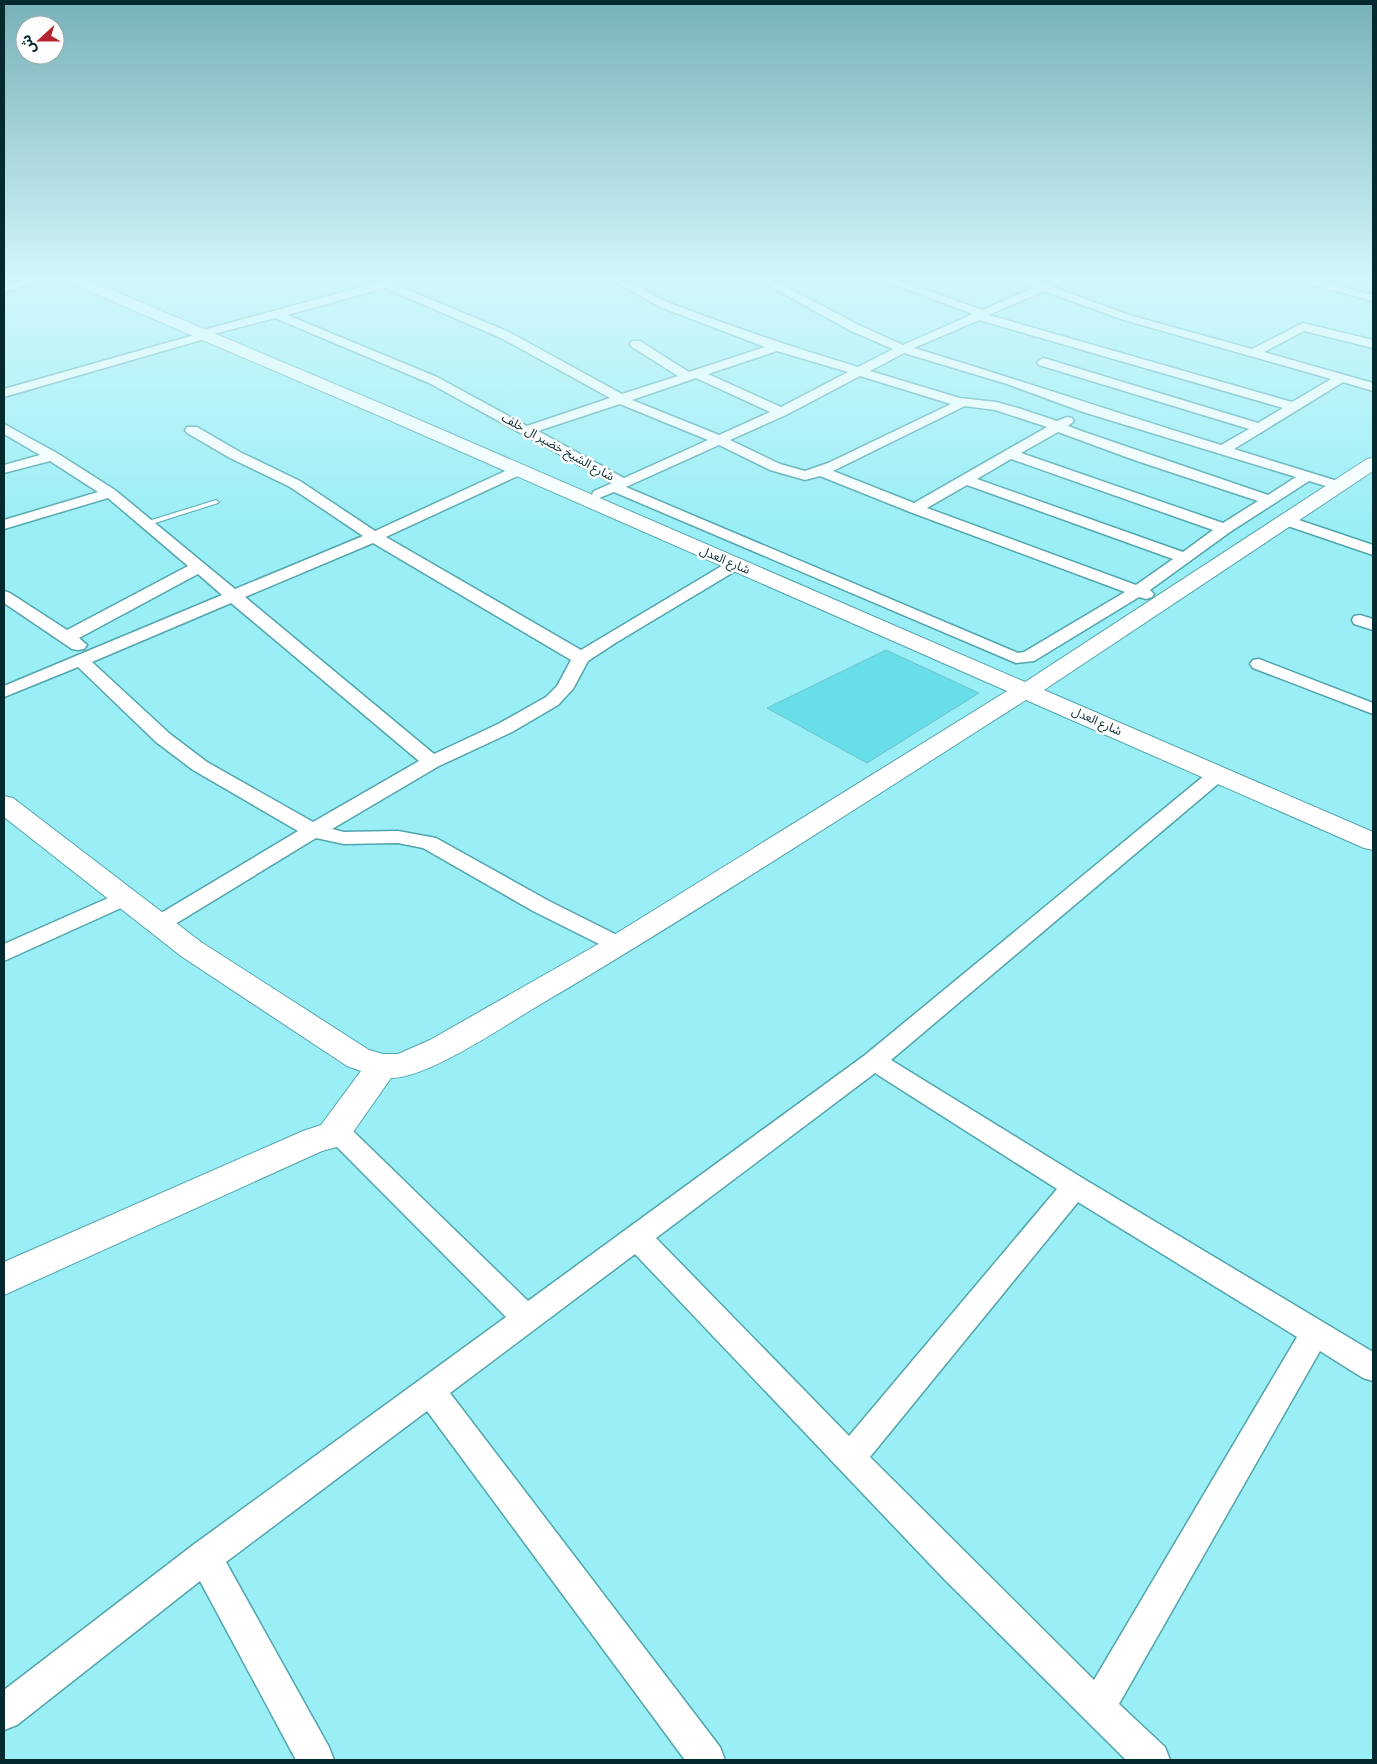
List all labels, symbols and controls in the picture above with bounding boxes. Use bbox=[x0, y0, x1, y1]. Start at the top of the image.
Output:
north arrow bbox=[15, 15, 65, 65]
text: ش bbox=[17, 33, 39, 56]
street label: شارع الشيخ خضير ال خلف bbox=[498, 410, 617, 485]
street label: شارع العدل bbox=[697, 543, 752, 579]
street label: شارع العدل bbox=[1069, 704, 1124, 740]

